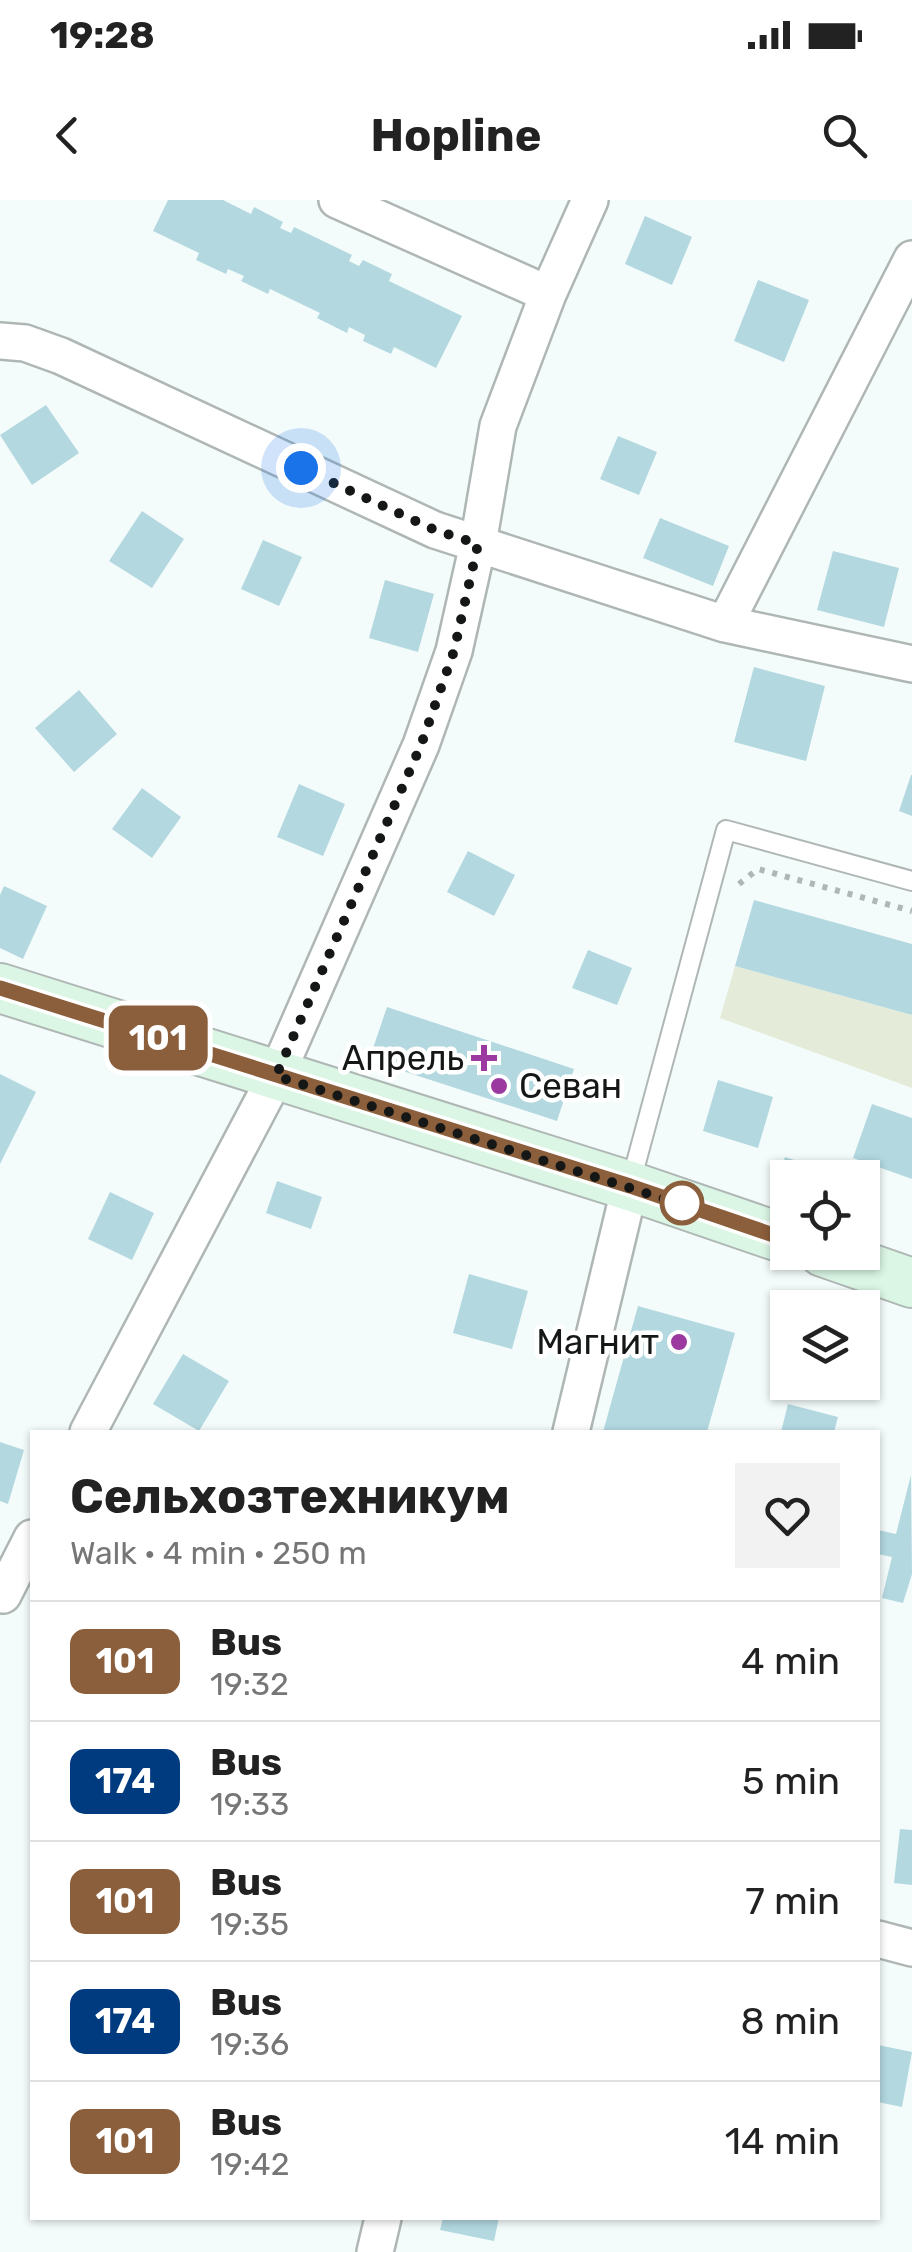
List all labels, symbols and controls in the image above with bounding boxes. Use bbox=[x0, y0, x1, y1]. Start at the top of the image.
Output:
text: 19:28 bbox=[50, 12, 155, 58]
icon: back bbox=[40, 108, 95, 163]
icon: search bbox=[817, 108, 872, 163]
text: Hopline bbox=[371, 109, 541, 162]
your location bbox=[276, 443, 326, 493]
line badge: 101 bbox=[100, 1006, 216, 1070]
text: 101 bbox=[129, 1017, 187, 1059]
place label: Апрель bbox=[342, 1037, 464, 1079]
marker: Апрель bbox=[473, 1047, 495, 1069]
place label: Севан bbox=[519, 1065, 622, 1107]
marker: Севан bbox=[488, 1075, 510, 1097]
map controls bbox=[770, 1160, 880, 1400]
button: locate bbox=[770, 1160, 880, 1270]
unlabelled marker bbox=[661, 1182, 703, 1224]
button: layers bbox=[770, 1290, 880, 1400]
place label: Магнит bbox=[536, 1321, 659, 1363]
marker: Магнит bbox=[668, 1331, 690, 1353]
button: heart bbox=[735, 1463, 840, 1568]
text: Сельхозтехникум bbox=[70, 1468, 510, 1525]
text: Walk · 4 min · 250 m bbox=[70, 1534, 367, 1572]
text: Bus bbox=[210, 1619, 282, 1665]
text: 4 min bbox=[741, 1638, 840, 1684]
text: 101 bbox=[96, 1640, 154, 1682]
text: 19:32 bbox=[210, 1665, 289, 1703]
text: Bus bbox=[210, 1739, 282, 1785]
text: 5 min bbox=[742, 1758, 840, 1804]
text: 174 bbox=[95, 1760, 155, 1802]
text: 19:33 bbox=[210, 1785, 289, 1823]
text: Bus bbox=[210, 1859, 282, 1905]
text: 7 min bbox=[745, 1878, 840, 1924]
text: 101 bbox=[96, 1880, 154, 1922]
text: 19:35 bbox=[210, 1905, 289, 1943]
text: Bus bbox=[210, 1979, 282, 2025]
text: 8 min bbox=[741, 1998, 840, 2044]
text: 174 bbox=[95, 2000, 155, 2042]
text: 19:36 bbox=[210, 2025, 289, 2063]
text: Bus bbox=[210, 2099, 282, 2145]
text: 14 min bbox=[725, 2118, 840, 2164]
text: 101 bbox=[96, 2120, 154, 2162]
text: 19:42 bbox=[210, 2145, 290, 2183]

